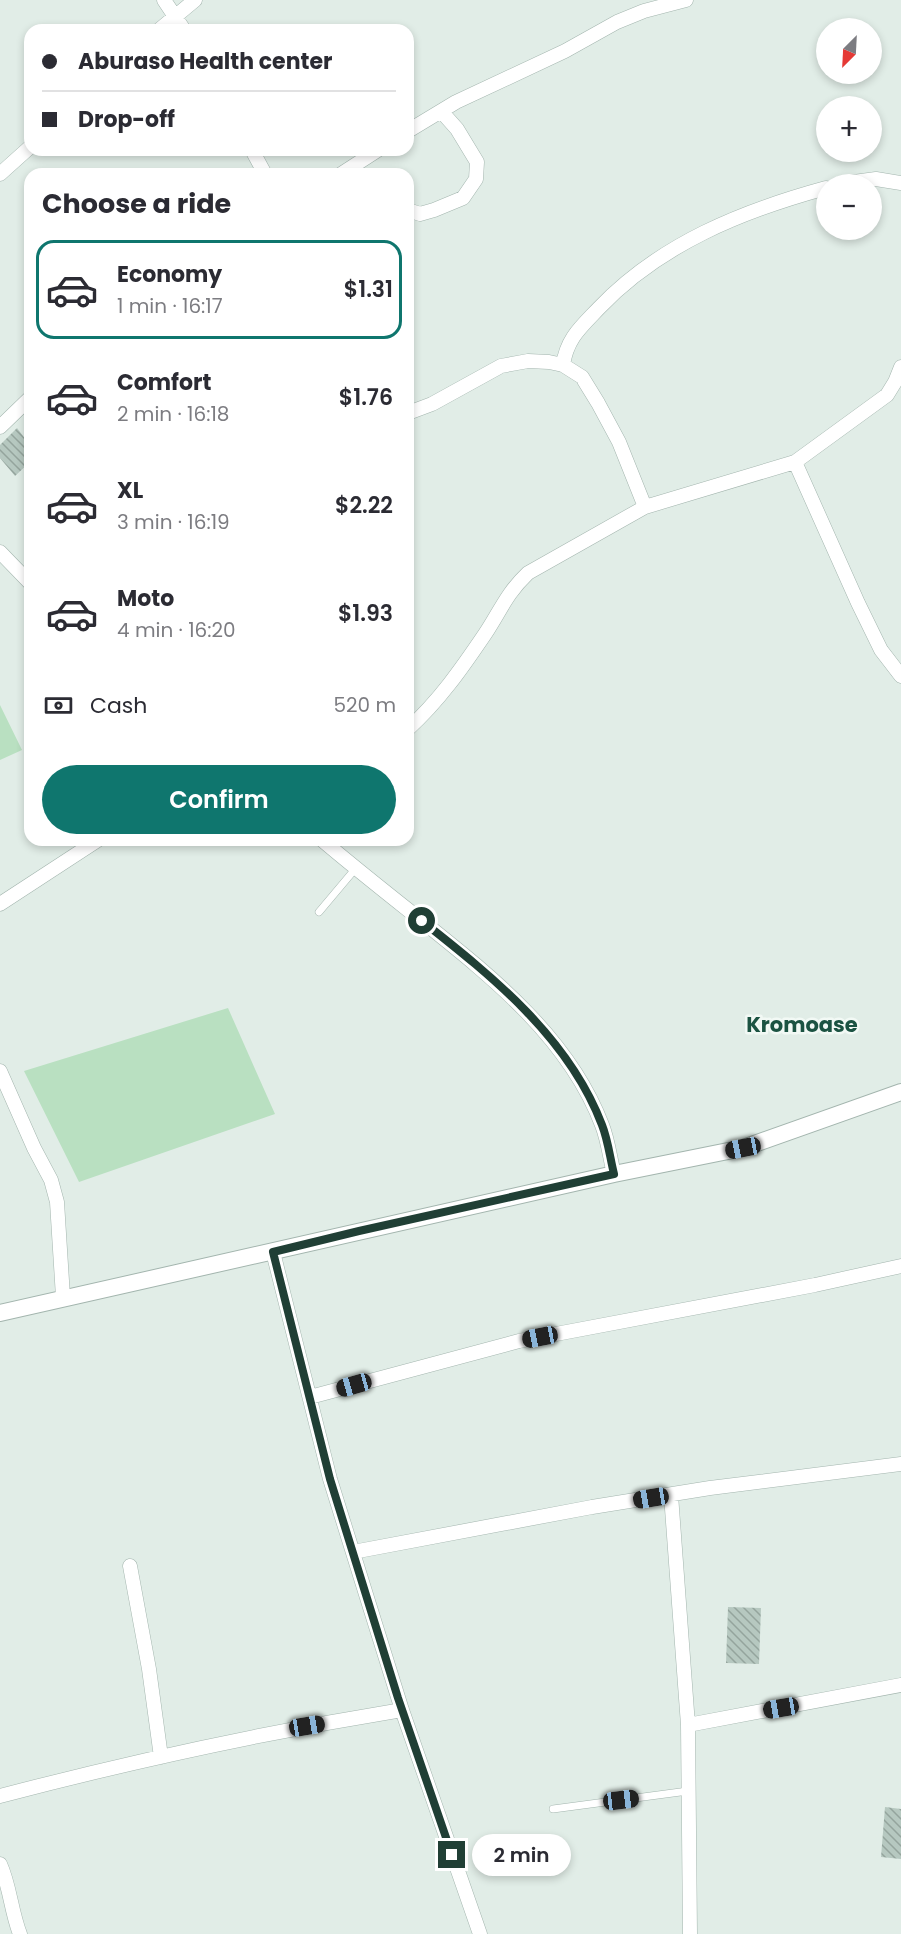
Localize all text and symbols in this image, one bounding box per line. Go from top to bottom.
north arrow [816,18,882,84]
map controls [816,18,882,240]
text: Aburaso Health center [78,46,332,77]
button: + [816,96,882,162]
text: Drop-off [78,104,175,135]
button: − [816,174,882,240]
text: Choose a ride [42,185,231,222]
text: Economy [117,259,222,290]
icon: car [45,263,99,317]
text: $1.31 [344,274,393,305]
text: 1 min · 16:17 [117,292,223,320]
text: Comfort [117,367,211,398]
icon: car [45,371,99,425]
text: $1.76 [339,382,393,413]
text: 2 min · 16:18 [117,400,229,428]
text: XL [117,475,143,506]
icon: car [45,479,99,533]
text: $2.22 [335,490,393,521]
text: 3 min · 16:19 [117,508,230,536]
text: Moto [117,583,174,614]
icon: car [45,587,99,641]
text: $1.93 [338,598,393,629]
text: 4 min · 16:20 [117,616,236,644]
icon: cash [42,689,75,722]
text: Cash [90,690,147,721]
text: 520 m [333,691,396,719]
button: Confirm [42,765,396,834]
route start [408,907,435,934]
district label: Kromoase [746,1010,858,1039]
car [724,1136,762,1160]
car [521,1325,559,1349]
car [334,1371,374,1399]
car [632,1486,670,1510]
car [762,1696,800,1720]
car [288,1714,326,1738]
car [602,1789,640,1811]
callout: 2 min [473,1834,572,1876]
route end [438,1841,465,1868]
text: 2 min [494,1841,549,1869]

